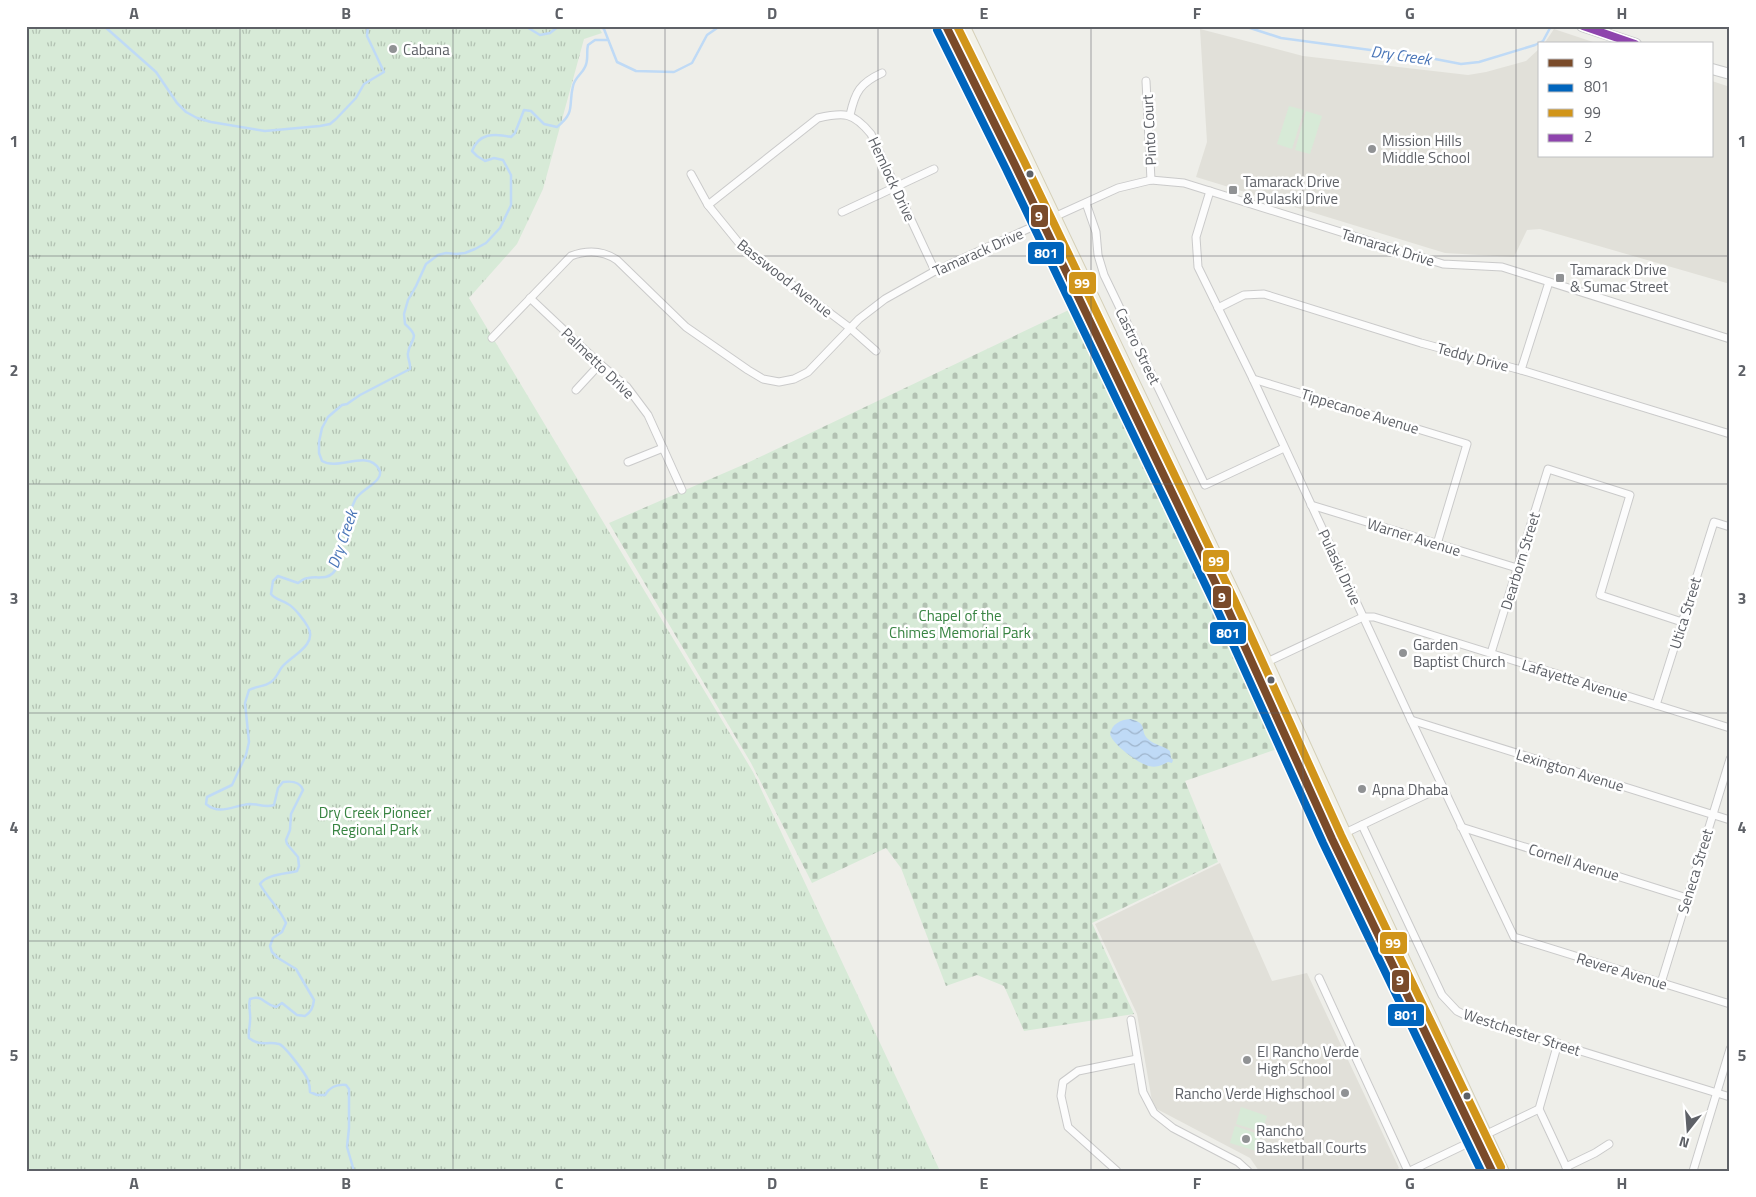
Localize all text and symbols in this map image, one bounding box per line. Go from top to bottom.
text: A [129,1,139,25]
text: B [341,1,351,25]
text: C [555,1,564,25]
text: D [767,1,777,25]
text: E [980,1,989,25]
text: F [1193,1,1202,25]
text: G [1405,1,1415,25]
text: H [1617,1,1627,25]
place label: Cabana [403,38,450,61]
water label: Dry Creek [1369,39,1434,71]
legend [1538,42,1714,158]
marker: Cabana [387,43,399,55]
text: 9 [1584,51,1592,74]
text: 801 [1584,75,1609,98]
street label: Pinto Court [1136,93,1162,166]
text: 99 [1584,101,1601,124]
text: 2 [1584,125,1592,148]
text: 1 [10,129,18,153]
place label: Mission Hills Middle School [1382,129,1470,169]
text: 1 [1738,129,1746,153]
street label: Hemlock Drive [862,133,922,225]
marker: Mission Hills Middle School [1366,143,1378,155]
unlabelled marker [1025,169,1035,179]
place label: Tamarack Drive & Pulaski Drive [1243,170,1340,210]
marker: Tamarack Drive & Pulaski Drive [1227,184,1239,196]
line badge: 9 [1030,204,1049,228]
text: 9 [1035,205,1043,226]
street label: Tamarack Drive [929,222,1027,282]
street label: Tamarack Drive [1338,222,1438,272]
street label: Basswood Avenue [732,233,838,323]
line badge: 801 [1027,241,1065,265]
text: 801 [1034,242,1058,263]
place label: Tamarack Drive & Sumac Street [1570,258,1669,298]
line badge: 99 [1068,271,1097,295]
text: 99 [1074,272,1090,293]
marker: Tamarack Drive & Sumac Street [1554,272,1566,284]
street label: Castro Street [1110,304,1167,389]
street label: Palmetto Drive [556,322,640,404]
street label: Teddy Drive [1435,336,1511,378]
text: 2 [10,358,18,382]
text: 2 [1738,358,1746,382]
street label: Tippecanoe Avenue [1298,382,1422,440]
water label: Dry Creek [321,505,364,571]
street label: Dearborn Street [1494,509,1546,613]
street label: Warner Avenue [1364,512,1464,562]
street label: Pulaski Drive [1312,525,1368,609]
line badge: 99 [1202,549,1230,573]
text: 99 [1208,550,1224,571]
street label: Utica Street [1663,573,1707,652]
line badge: 9 [1212,585,1232,609]
text: 3 [10,586,18,610]
text: 9 [1218,586,1226,607]
text: 3 [1738,586,1746,610]
park label: Chapel of the Chimes Memorial Park [889,604,1031,644]
line badge: 801 [1209,621,1247,645]
text: 801 [1216,622,1240,643]
place label: Garden Baptist Church [1413,633,1506,673]
marker: Garden Baptist Church [1397,647,1409,659]
street label: Lafayette Avenue [1519,653,1631,707]
unlabelled marker [1266,675,1276,685]
street label: Lexington Avenue [1513,743,1627,797]
place label: Apna Dhaba [1372,778,1449,801]
marker: Apna Dhaba [1356,783,1368,795]
park label: Dry Creek Pioneer Regional Park [319,801,431,841]
text: 4 [10,815,19,839]
text: 4 [1738,815,1747,839]
street label: Seneca Street [1671,825,1719,916]
street label: Cornell Avenue [1526,837,1622,887]
line badge: 99 [1379,931,1408,955]
text: 99 [1385,932,1401,953]
street label: Revere Avenue [1574,946,1670,996]
line badge: 9 [1391,969,1410,993]
text: 9 [1396,969,1404,990]
street label: Westchester Street [1460,1002,1584,1062]
line badge: 801 [1387,1003,1425,1027]
text: 801 [1394,1004,1418,1025]
place label: El Rancho Verde High School [1257,1040,1359,1080]
text: 5 [10,1043,19,1067]
text: 5 [1738,1043,1747,1067]
marker: El Rancho Verde High School [1241,1054,1253,1066]
place label: Rancho Verde Highschool [1175,1082,1335,1105]
marker: Rancho Verde Highschool [1339,1087,1351,1099]
unlabelled marker [1462,1091,1472,1101]
north arrow [1664,1104,1714,1154]
place label: Rancho Basketball Courts [1256,1119,1367,1159]
text: N [1676,1131,1692,1154]
marker: Rancho Basketball Courts [1240,1133,1252,1145]
text: A [129,1171,139,1195]
text: B [341,1171,351,1195]
text: C [555,1171,564,1195]
text: D [767,1171,777,1195]
text: E [980,1171,989,1195]
text: F [1193,1171,1202,1195]
text: G [1405,1171,1415,1195]
text: H [1617,1171,1627,1195]

